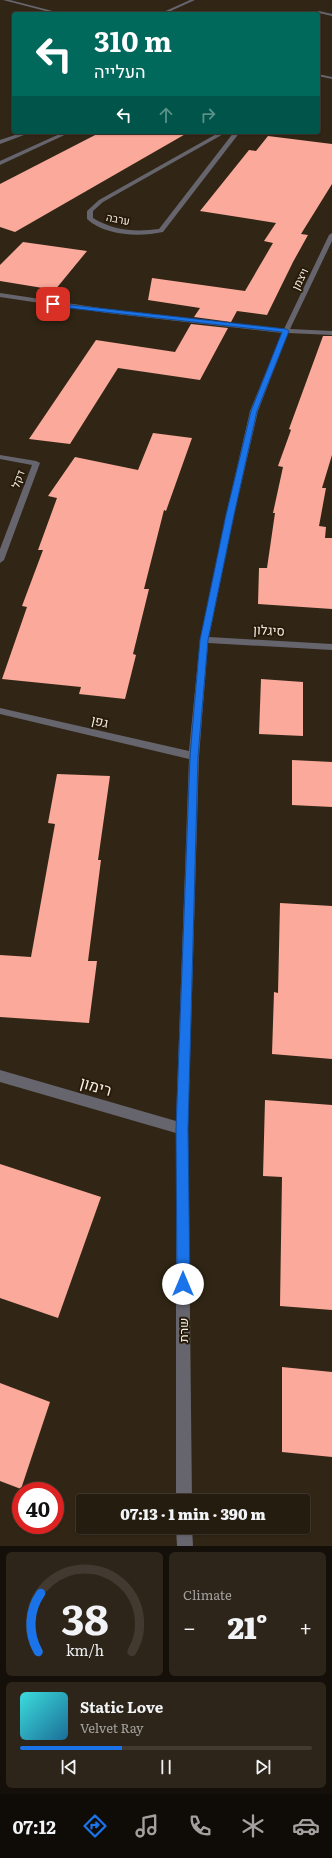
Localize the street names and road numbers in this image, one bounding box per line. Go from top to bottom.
street label: ערבה [105,208,132,228]
street label: ויצמן [287,265,311,292]
street label: דקל [6,467,28,490]
street label: סיגלון [253,619,285,640]
street label: גפן [90,709,110,732]
street label: רימון [78,1069,115,1101]
street label: שרת [173,1318,192,1342]

